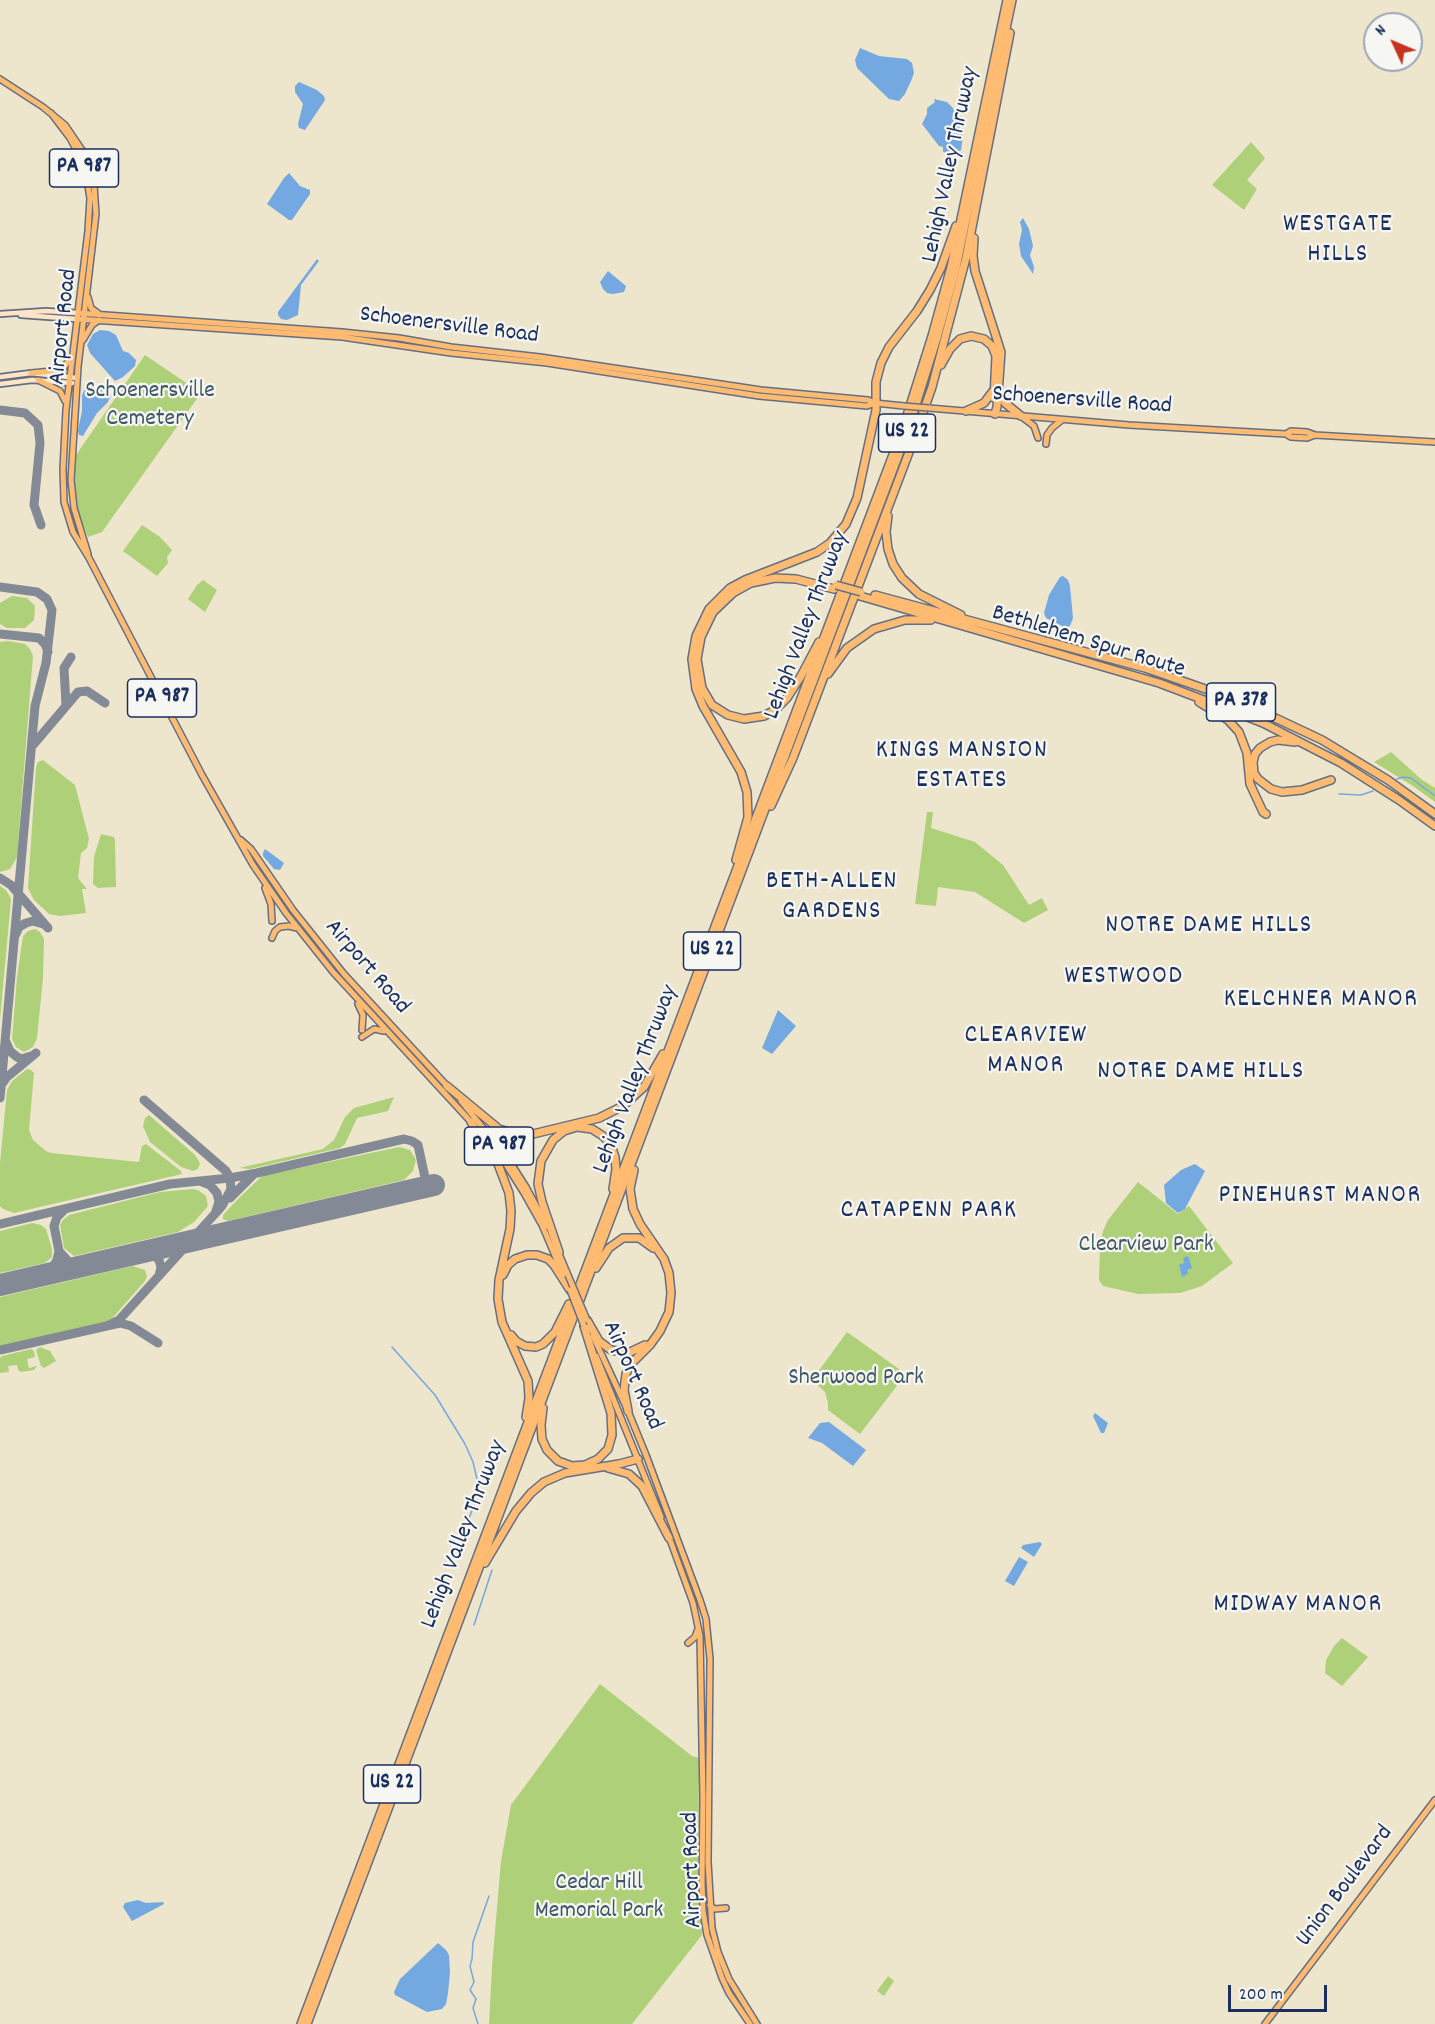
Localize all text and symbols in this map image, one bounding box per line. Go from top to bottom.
north arrow [1363,12,1423,72]
text: N [1370,20,1392,41]
street label: Lehigh Valley Thruway [917,65,987,265]
road number: PA 987 [50,149,118,187]
district label: WESTGATE HILLS [1283,210,1393,272]
street label: Airport Road [45,268,85,386]
street label: Schoenersville Road [358,302,540,352]
park label: Schoenersville Cemetery [85,379,215,435]
street label: Schoenersville Road [991,381,1173,423]
road number: US 22 [878,414,936,452]
street label: Lehigh Valley Thruway [759,528,857,724]
street label: Bethlehem Spur Route [988,600,1188,686]
road number: PA 987 [128,679,196,717]
road number: PA 378 [1206,683,1276,721]
district label: KINGS MANSION ESTATES [876,736,1048,798]
district label: BETH-ALLEN GARDENS [766,867,898,928]
district label: NOTRE DAME HILLS [1105,911,1313,943]
street label: Airport Road [317,915,415,1021]
road number: US 22 [684,932,740,970]
district label: WESTWOOD [1065,962,1183,994]
street label: Lehigh Valley Thruway [588,982,686,1178]
district label: KELCHNER MANOR [1224,985,1418,1017]
district label: CLEARVIEW MANOR [965,1021,1087,1082]
district label: NOTRE DAME HILLS [1097,1057,1305,1089]
road number: PA 987 [464,1127,534,1165]
district label: PINEHURST MANOR [1218,1181,1422,1213]
district label: CATAPENN PARK [840,1196,1018,1228]
park label: Clearview Park [1078,1233,1214,1261]
street label: Airport Road [594,1317,668,1435]
park label: Sherwood Park [788,1366,924,1394]
street label: Lehigh Valley Thruway [416,1437,514,1633]
district label: MIDWAY MANOR [1213,1590,1383,1622]
road number: US 22 [364,1765,420,1803]
street label: Airport Road [678,1811,710,1929]
street label: Union Boulevard [1291,1821,1401,1953]
park label: Cedar Hill Memorial Park [535,1871,663,1927]
scale bar [1231,1973,1330,2011]
text: 200 m [1239,1983,1283,2008]

